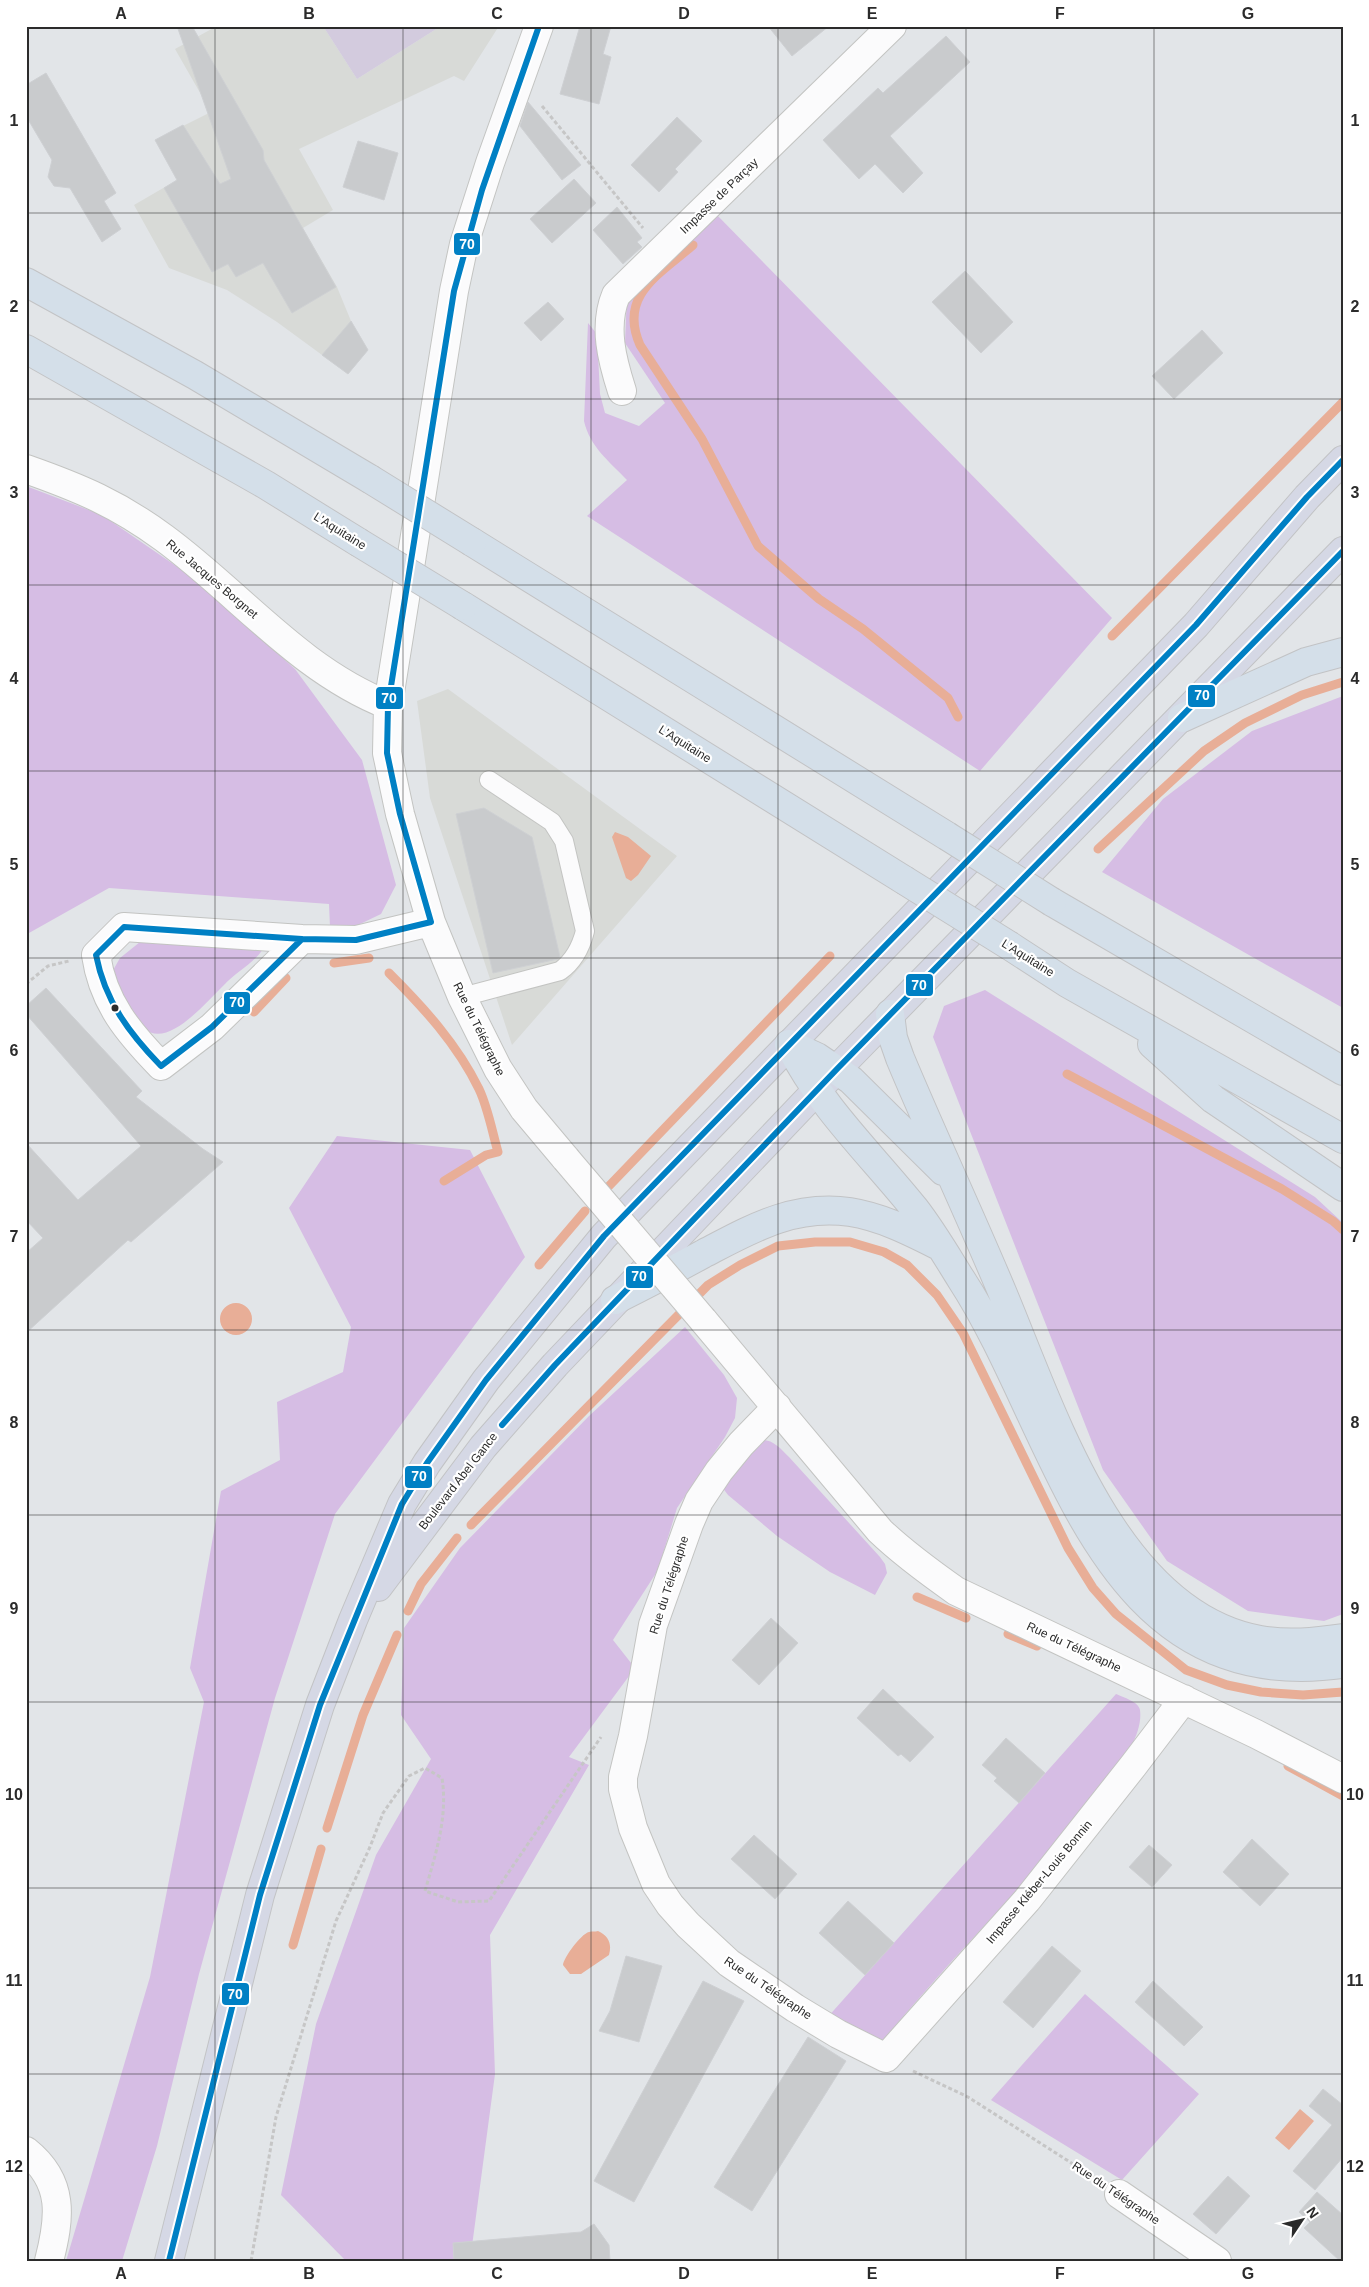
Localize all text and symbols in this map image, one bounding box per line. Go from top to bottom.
text: A [115,5,127,22]
text: B [303,5,315,22]
text: C [491,5,503,22]
text: D [678,5,690,22]
text: E [867,5,878,22]
text: F [1055,5,1065,22]
text: G [1242,5,1254,22]
text: 1 [10,112,19,129]
text: 1 [1351,112,1360,129]
street label: Impasse de Parçay [677,155,761,237]
line badge: 70 [453,232,481,256]
text: 70 [459,236,475,252]
text: 2 [10,298,19,315]
text: 2 [1351,298,1360,315]
text: 3 [10,484,19,501]
text: 3 [1351,484,1360,501]
street label: L'Aquitaine [311,509,369,553]
street label: Rue Jacques Borgnet [163,537,261,622]
text: 4 [10,670,19,687]
text: 4 [1351,670,1360,687]
line badge: 70 [1187,684,1216,708]
line badge: 70 [375,686,404,710]
text: 70 [1194,687,1210,703]
text: 70 [381,690,397,706]
street label: L'Aquitaine [656,722,714,766]
text: 5 [10,856,19,873]
text: 5 [1351,856,1360,873]
street label: L'Aquitaine [999,936,1057,980]
line badge: 70 [905,973,934,997]
text: 70 [911,977,927,993]
street label: Rue du Télégraphe [450,980,508,1078]
line badge: 70 [223,991,251,1015]
text: 70 [229,994,245,1010]
unlabelled marker [110,1003,120,1013]
text: 6 [10,1042,19,1059]
text: 6 [1351,1042,1360,1059]
text: 7 [10,1228,19,1245]
text: 7 [1351,1228,1360,1245]
line badge: 70 [625,1265,654,1289]
text: 70 [631,1268,647,1284]
text: 8 [10,1414,19,1431]
text: 8 [1351,1414,1360,1431]
street label: Boulevard Abel Gance [416,1429,500,1532]
line badge: 70 [404,1465,433,1489]
text: 70 [411,1468,427,1484]
street label: Rue du Télégraphe [647,1534,692,1636]
text: 9 [10,1600,19,1617]
text: 9 [1351,1600,1360,1617]
street label: Rue du Télégraphe [1025,1619,1124,1675]
text: 10 [5,1786,23,1803]
text: 10 [1346,1786,1364,1803]
street label: Impasse Kléber-Louis Bonnin [983,1817,1095,1947]
street label: Rue du Télégraphe [722,1954,815,2023]
text: 11 [6,1972,23,1989]
text: 11 [1347,1972,1364,1989]
line badge: 70 [221,1982,250,2006]
text: 70 [227,1986,243,2002]
text: 12 [5,2158,23,2175]
text: 12 [1346,2158,1364,2175]
street label: Rue du Télégraphe [1070,2159,1163,2228]
north arrow [1276,2194,1326,2244]
text: N [1303,2204,1322,2221]
text: A [115,2265,127,2282]
text: B [303,2265,315,2282]
text: C [491,2265,503,2282]
text: D [678,2265,690,2282]
text: E [867,2265,878,2282]
text: F [1055,2265,1065,2282]
text: G [1242,2265,1254,2282]

